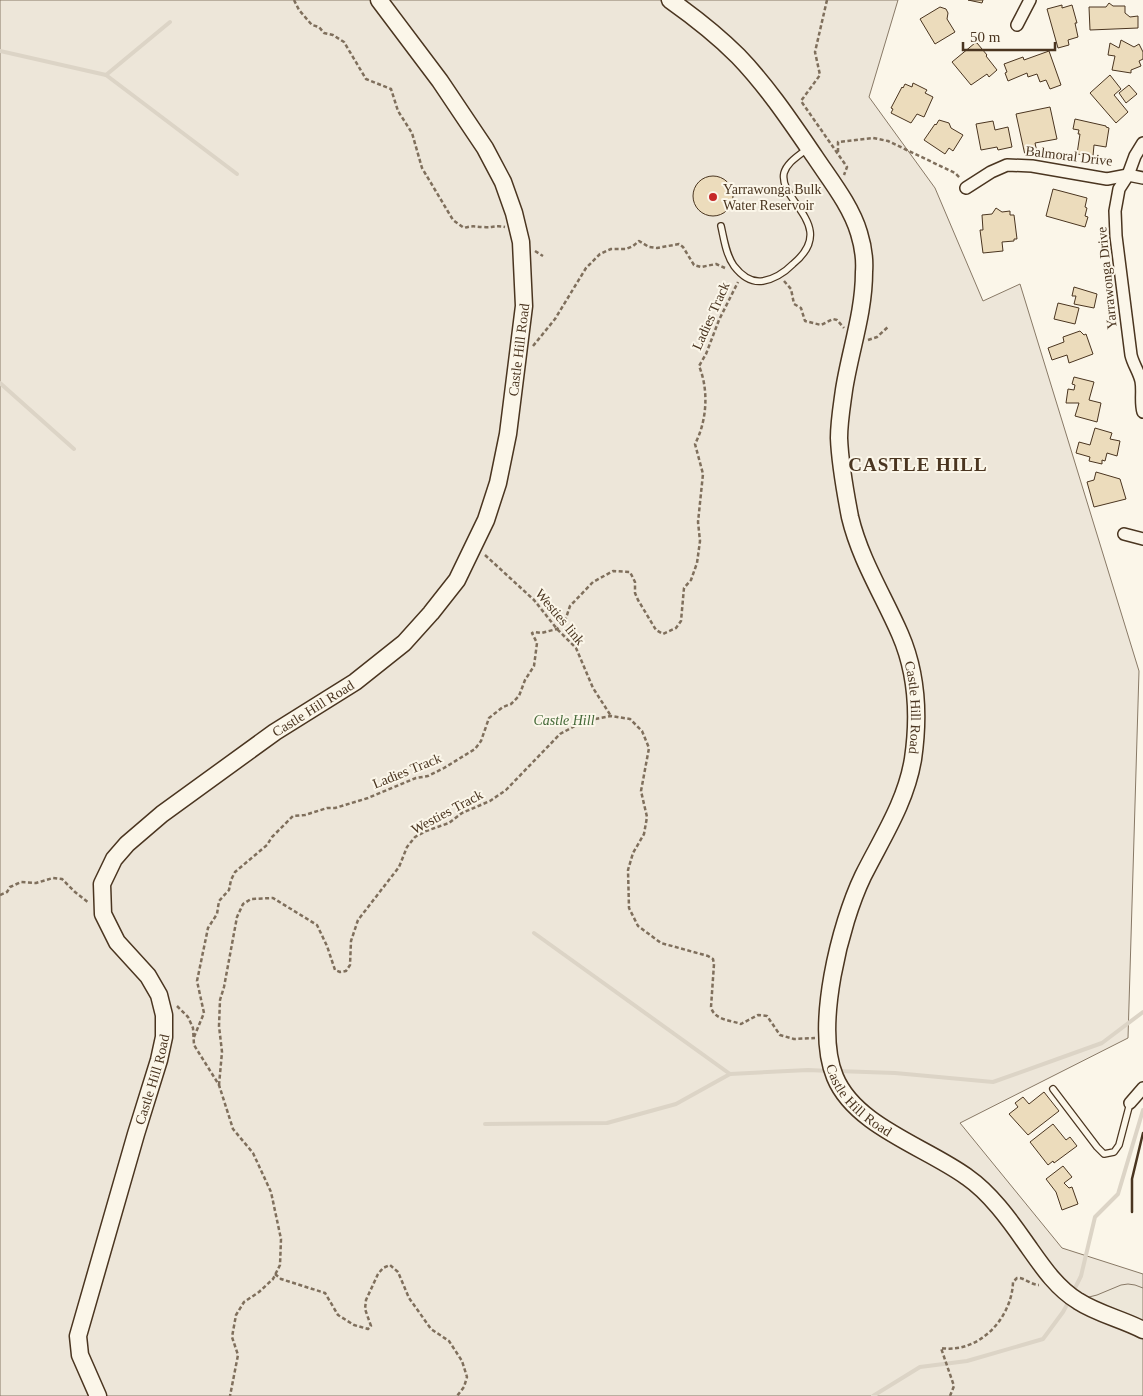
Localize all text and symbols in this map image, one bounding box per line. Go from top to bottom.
scale bar [963,20,1056,52]
text: 50 m [970,29,1001,45]
street label: Balmoral Drive [1025,143,1113,169]
place label: Yarrawonga Bulk Water Reservoir [723,182,822,213]
marker: Yarrawonga Bulk Water Reservoir [707,191,719,203]
street label: Yarrawonga Drive [1094,226,1120,330]
street label: Ladies Track [689,280,733,352]
street label: Castle Hill Road [505,303,532,397]
district label: CASTLE HILL [848,454,988,475]
street label: Westies link [532,586,588,648]
street label: Castle Hill Road [902,660,924,755]
street label: Castle Hill Road [269,677,356,739]
park label: Castle Hill [533,713,595,728]
street label: Ladies Track [370,750,444,792]
street label: Westies Track [409,787,485,837]
street label: Castle Hill Road [132,1033,172,1126]
street label: Castle Hill Road [824,1062,895,1139]

